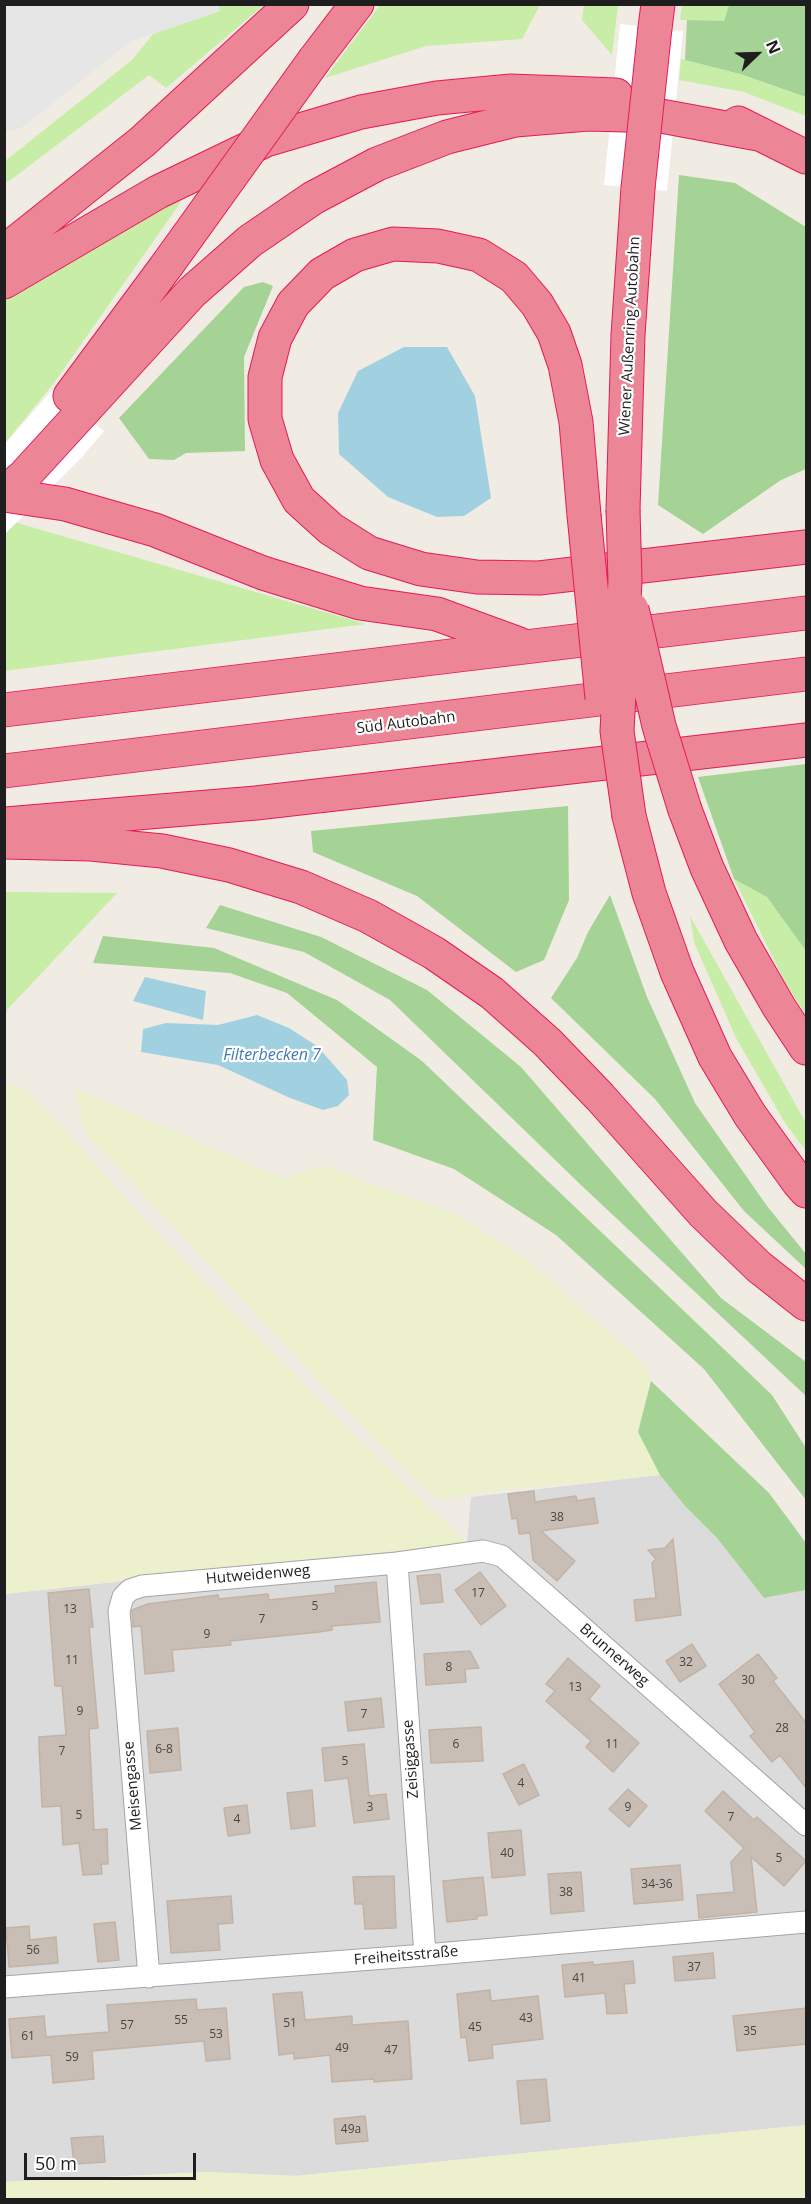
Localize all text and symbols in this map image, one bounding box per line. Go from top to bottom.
north arrow [727,24,787,84]
text: N [761,37,786,57]
street label: Wiener Außenring Autobahn [616,236,644,436]
street label: Süd Autobahn [356,708,456,738]
water label: Filterbecken 7 [223,1045,321,1065]
house number: 38 [550,1511,564,1525]
street label: Hutweidenweg [205,1561,311,1589]
house number: 17 [471,1587,485,1601]
house number: 5 [312,1600,318,1614]
house number: 13 [63,1603,77,1617]
house number: 7 [259,1613,265,1627]
street label: Brunnerweg [576,1620,652,1690]
house number: 9 [204,1628,210,1642]
house number: 11 [65,1654,79,1668]
house number: 32 [679,1656,693,1670]
house number: 8 [446,1661,452,1675]
house number: 30 [741,1674,755,1688]
house number: 13 [568,1681,582,1695]
house number: 9 [77,1705,83,1719]
house number: 7 [361,1708,367,1722]
street label: Zeisiggasse [399,1719,423,1799]
house number: 28 [775,1722,789,1736]
house number: 6 [453,1738,459,1752]
house number: 11 [605,1738,619,1752]
street label: Meisengasse [120,1741,146,1831]
house number: 6-8 [155,1743,173,1757]
house number: 7 [59,1745,65,1759]
house number: 5 [342,1755,348,1769]
house number: 4 [518,1777,524,1791]
house number: 3 [367,1801,373,1815]
house number: 9 [625,1801,631,1815]
house number: 5 [76,1809,82,1823]
house number: 7 [728,1811,734,1825]
house number: 4 [234,1813,240,1827]
house number: 40 [500,1847,514,1861]
house number: 5 [776,1852,782,1866]
house number: 34-36 [641,1878,673,1892]
house number: 38 [559,1886,573,1900]
street label: Freiheitsstraße [353,1942,459,1970]
house number: 56 [26,1944,40,1958]
house number: 37 [687,1961,701,1975]
house number: 41 [572,1972,586,1986]
house number: 43 [519,2012,533,2026]
house number: 55 [174,2014,188,2028]
house number: 51 [283,2017,297,2031]
house number: 57 [120,2019,134,2033]
house number: 45 [468,2021,482,2035]
house number: 35 [743,2025,757,2039]
house number: 53 [209,2028,223,2042]
house number: 61 [21,2030,35,2044]
house number: 49 [335,2042,349,2056]
house number: 47 [384,2044,398,2058]
house number: 59 [65,2051,79,2065]
house number: 49a [341,2123,361,2137]
scale bar [27,2141,200,2179]
text: 50 m [35,2151,77,2175]

